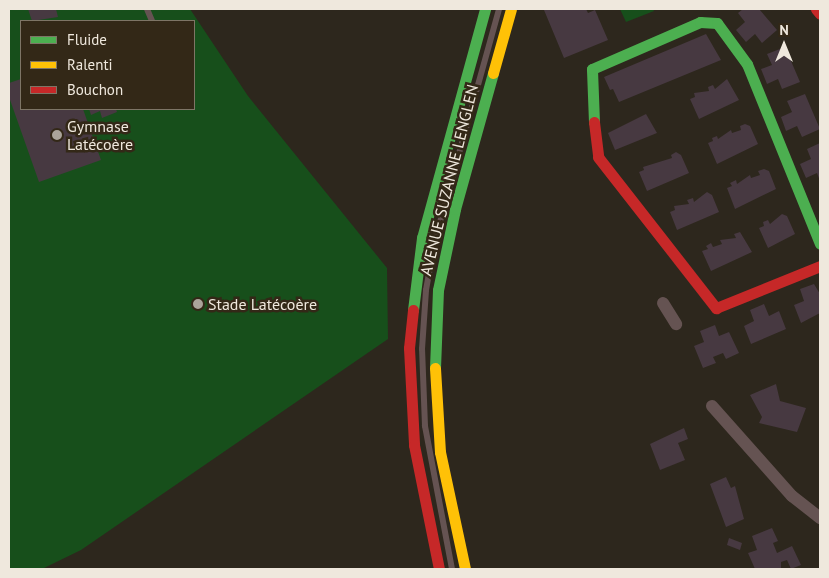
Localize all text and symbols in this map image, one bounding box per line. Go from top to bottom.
legend [20,20,195,110]
north arrow [759,20,809,70]
text: N [779,21,789,39]
text: Fluide [67,30,107,49]
text: Ralenti [67,55,113,74]
text: Bouchon [67,80,123,99]
street label: AVENUE SUZANNE LENGLEN [416,82,482,278]
place label: Gymnase Latécoère [67,116,133,154]
marker: Gymnase Latécoère [51,129,63,141]
place label: Stade Latécoère [208,294,317,314]
marker: Stade Latécoère [192,298,204,310]

